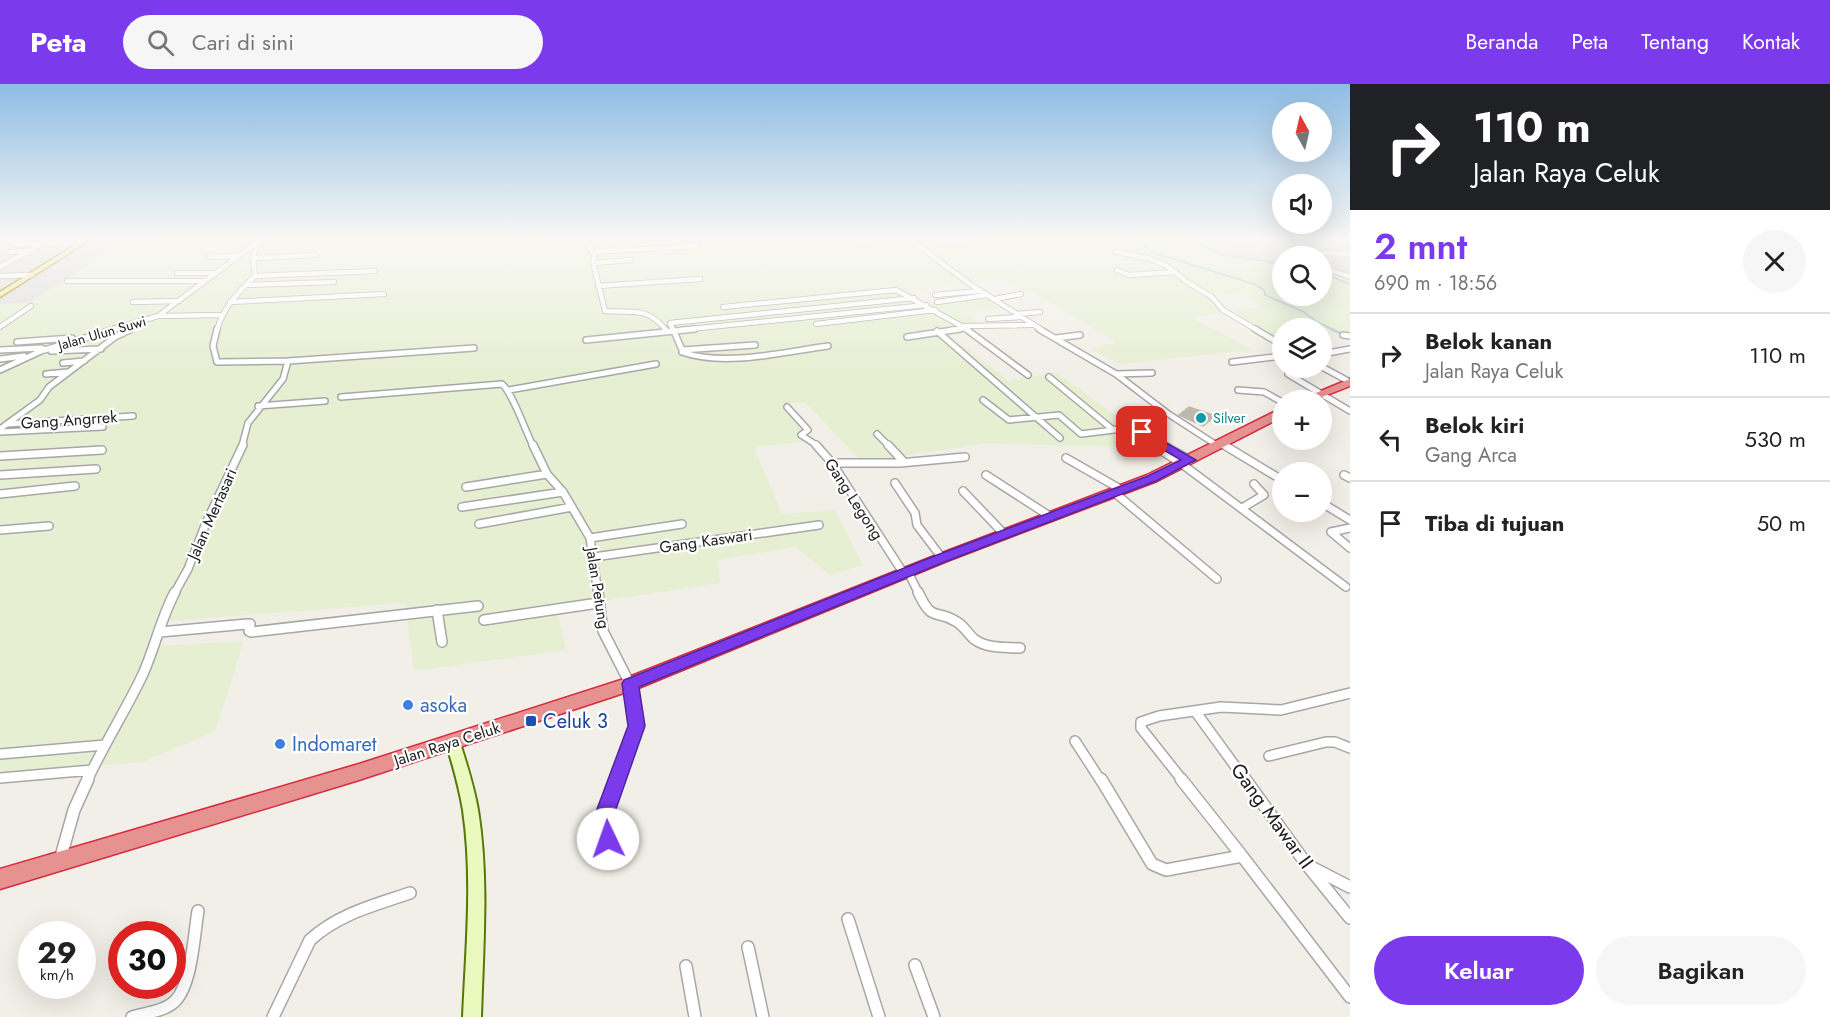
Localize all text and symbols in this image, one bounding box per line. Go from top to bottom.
search box [123,15,543,69]
text: Peta [30,22,87,63]
icon: search [144,26,177,59]
text: Cari di sini [192,26,294,58]
text: Beranda [1465,27,1538,57]
text: Peta [1571,27,1608,57]
text: Tentang [1641,27,1709,57]
text: Kontak [1742,27,1800,57]
text: 110 m [1473,97,1591,158]
north arrow [1272,102,1332,162]
map controls [1272,102,1332,522]
icon: right [1374,108,1452,186]
text: Jalan Raya Celuk [1473,153,1660,192]
button: sound [1272,174,1332,234]
text: 2 mnt [1374,220,1467,272]
button: close [1743,230,1806,293]
button: search [1272,246,1332,306]
text: 690 m · 18:56 [1374,269,1497,298]
street label: Jalan Ulun Suwi [54,311,148,356]
button: layers [1272,318,1332,378]
text: Belok kanan [1425,325,1552,357]
icon: right [1374,339,1407,372]
text: 110 m [1749,339,1806,371]
text: Jalan Raya Celuk [1425,357,1563,386]
button: + [1272,390,1332,450]
street label: Gang Angrrek [20,405,119,435]
pin [1116,406,1167,457]
place label: Silver [1213,408,1246,428]
text: Belok kiri [1425,409,1524,441]
marker: Silver [1194,411,1208,425]
icon: arrive [1125,415,1158,448]
icon: left [1374,423,1407,456]
text: 530 m [1745,423,1806,455]
text: Gang Arca [1425,441,1517,470]
street label: Gang Legong [819,454,889,544]
button: − [1272,462,1332,522]
street label: Jalan Mertasari [181,464,242,565]
icon: arrive [1374,507,1407,540]
text: Tiba di tujuan [1425,507,1564,539]
text: 50 m [1757,507,1806,539]
street label: Gang Kaswari [658,523,754,559]
street label: Jalan Petung [580,544,616,630]
place label: asoka [420,691,467,720]
marker: asoka [401,698,415,712]
place label: Celuk 3 [543,707,608,736]
marker: Celuk 3 [524,714,538,728]
street label: Jalan Raya Celuk [389,716,504,773]
place label: Indomaret [292,730,377,759]
marker: Indomaret [273,737,287,751]
street label: Gang Mawar II [1224,757,1320,875]
position arrow [576,807,640,871]
speed limit sign: 30 [108,921,186,999]
text: 29 [37,931,77,974]
button: Keluar [1374,936,1584,1005]
button: Bagikan [1596,936,1806,1005]
text: km/h [40,964,74,986]

